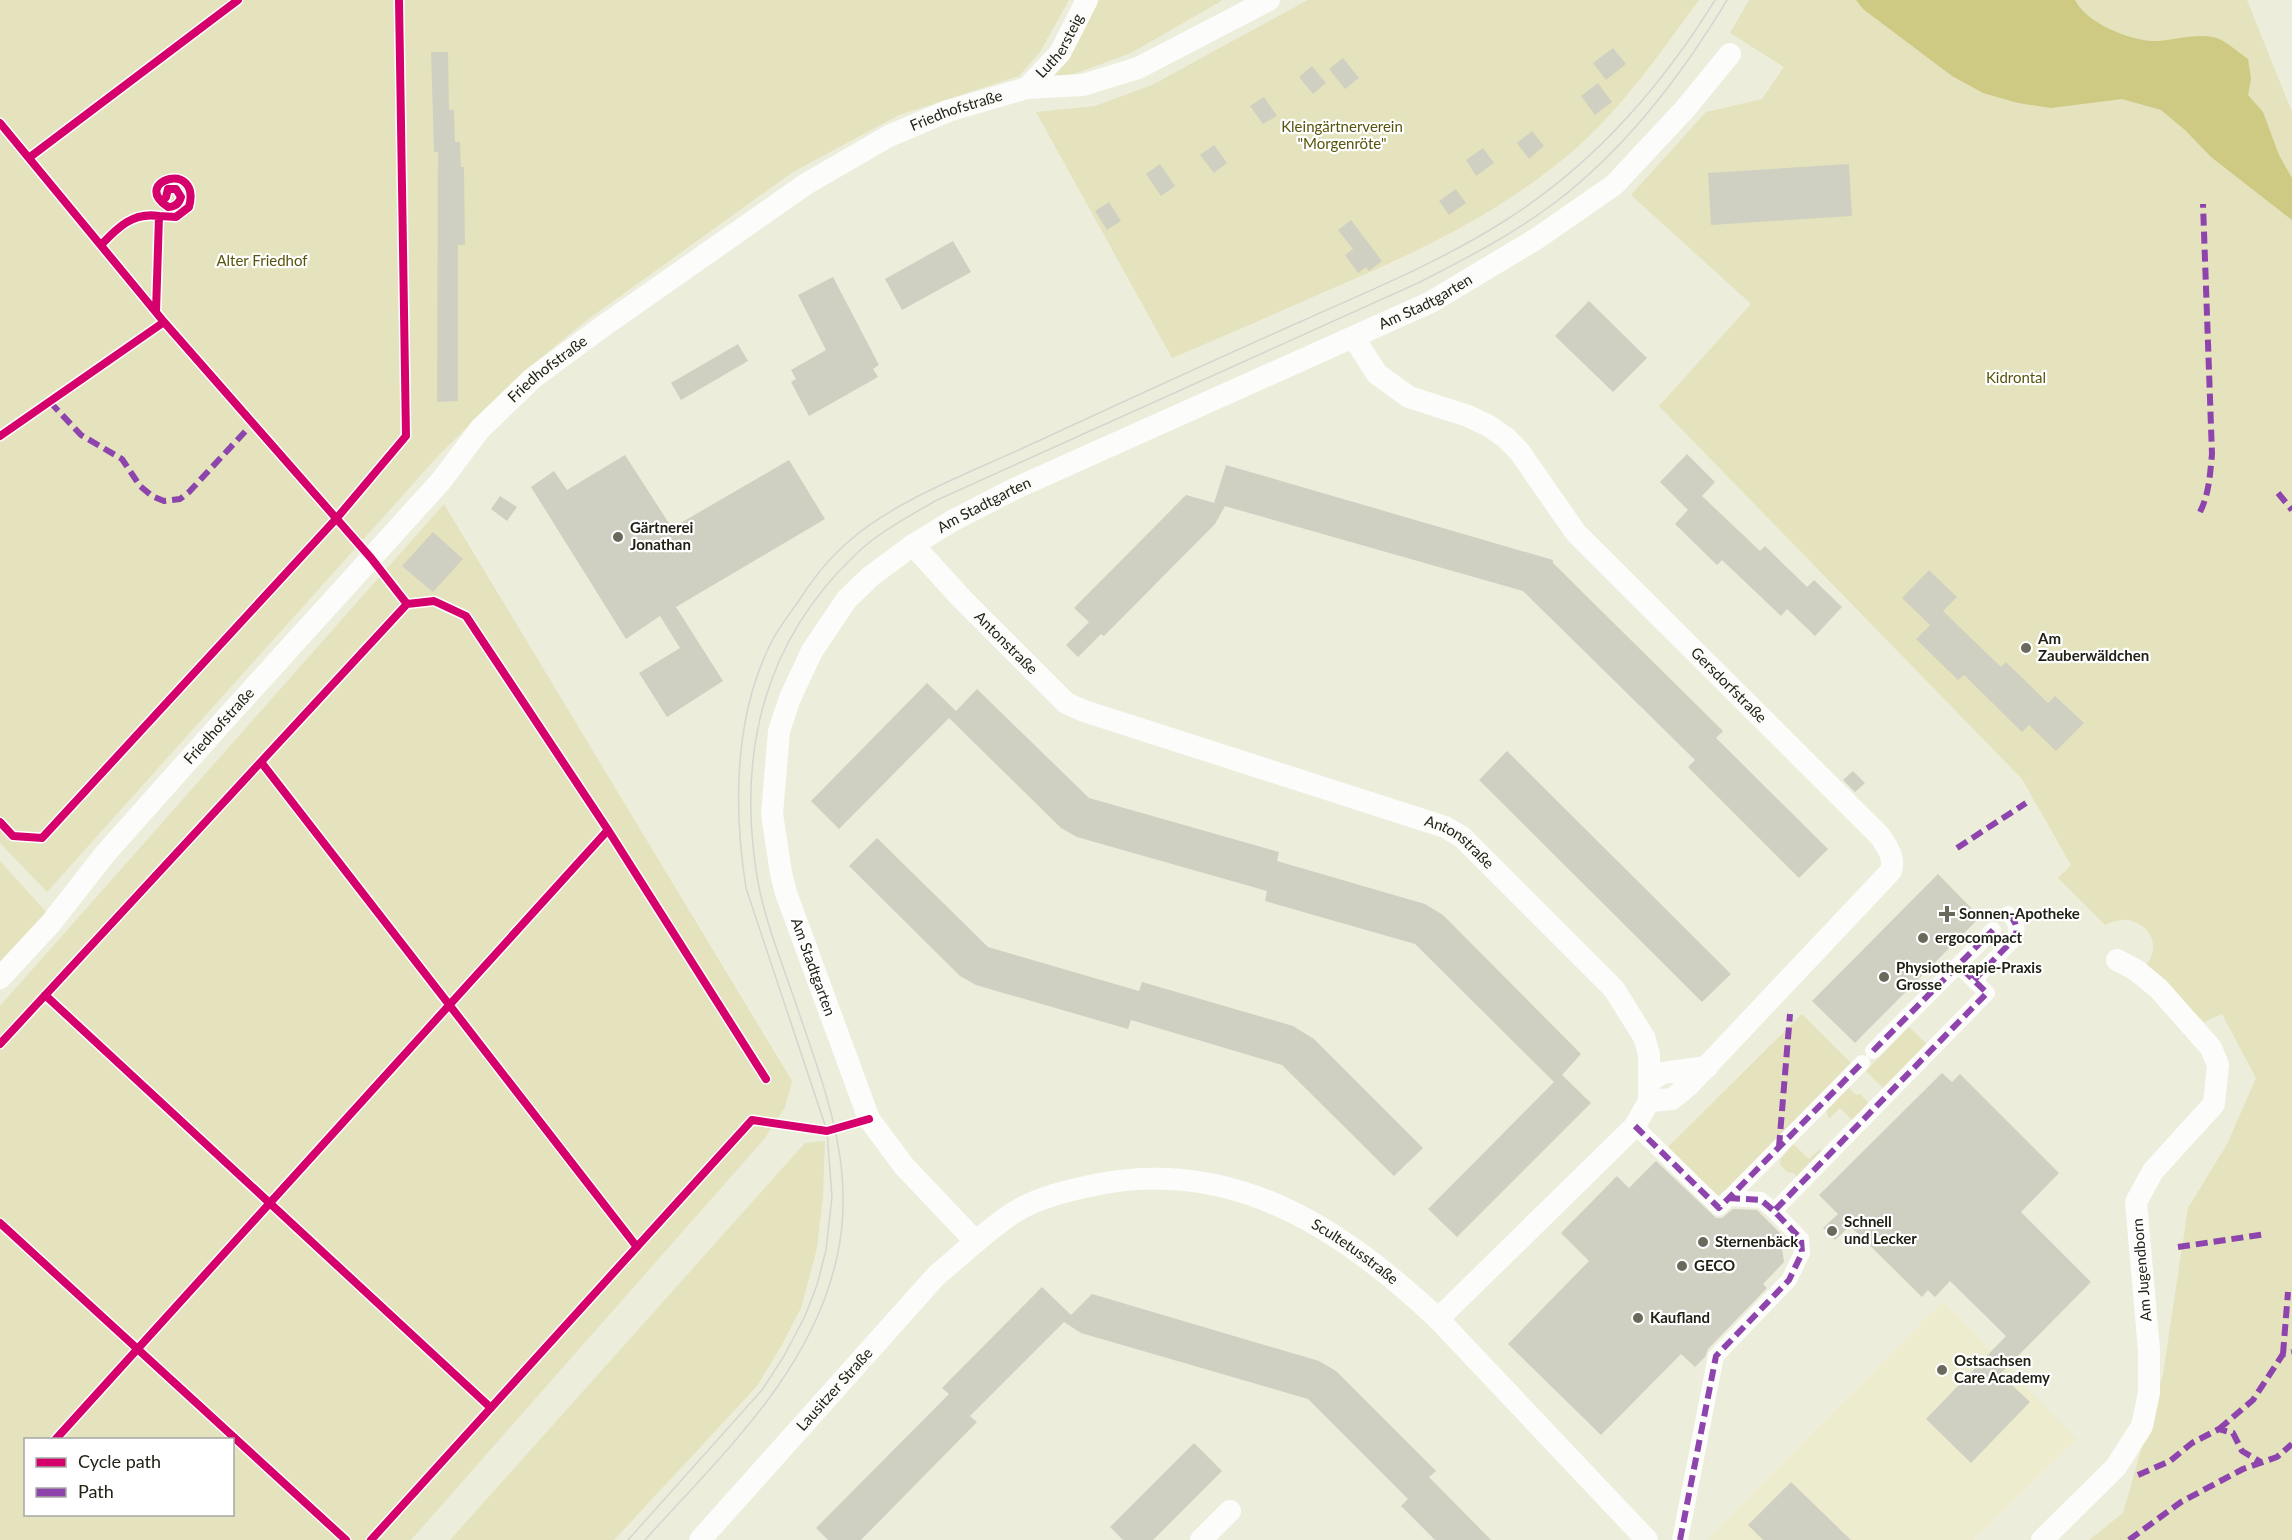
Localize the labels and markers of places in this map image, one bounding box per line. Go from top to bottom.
place label: Gärtnerei Jonathan [630,518,694,553]
marker: Gärtnerei Jonathan [611,530,625,544]
place label: Am Zauberwäldchen [2037,629,2149,664]
marker: Am Zauberwäldchen [2019,641,2033,655]
place label: Sonnen-Apotheke [1959,904,2080,922]
marker: Sonnen-Apotheke [1940,907,1954,921]
place label: ergocompact [1935,928,2023,946]
marker: ergocompact [1916,931,1930,945]
place label: Physiotherapie-Praxis Grosse [1896,958,2042,993]
marker: Physiotherapie-Praxis Grosse [1877,970,1891,984]
place label: Schnell und Lecker [1844,1212,1917,1247]
marker: Schnell und Lecker [1825,1224,1839,1238]
place label: Sternenbäck [1715,1232,1799,1250]
marker: Sternenbäck [1696,1235,1710,1249]
place label: GECO [1694,1256,1735,1274]
marker: GECO [1675,1259,1689,1273]
place label: Kaufland [1650,1308,1710,1326]
marker: Kaufland [1631,1311,1645,1325]
place label: Ostsachsen Care Academy [1954,1351,2050,1386]
marker: Ostsachsen Care Academy [1935,1363,1949,1377]

